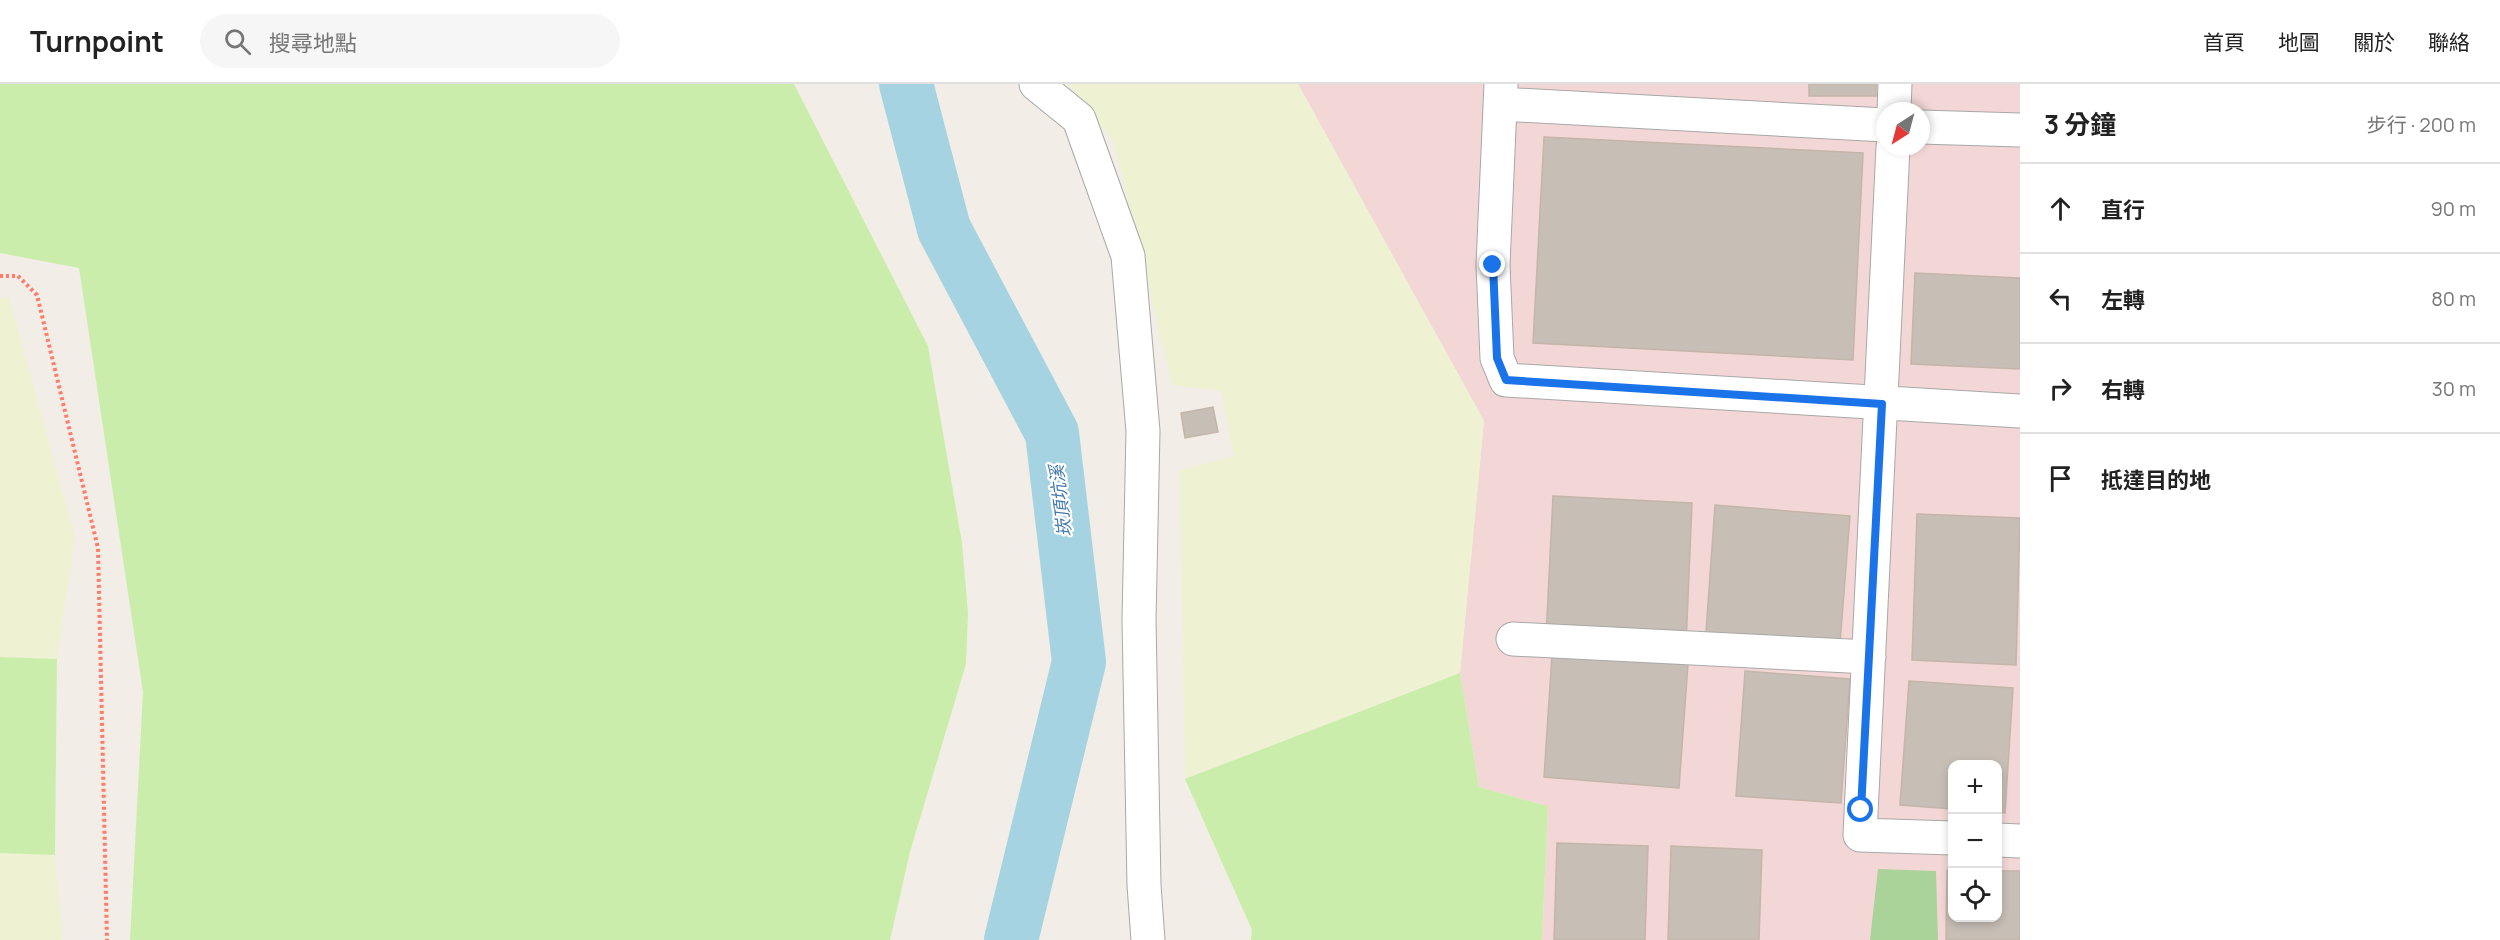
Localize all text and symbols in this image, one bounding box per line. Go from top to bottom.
search box [200,14,620,68]
text: Turnpoint [30,22,164,60]
icon: search [221,25,254,58]
text: 搜尋地點 [269,28,357,58]
text: 首頁 [2203,28,2245,56]
text: 地圖 [2278,28,2320,56]
text: 關於 [2353,28,2395,56]
text: 聯絡 [2428,28,2470,56]
north arrow [1876,102,1930,156]
text: 3 分鐘 [2044,106,2116,142]
text: 步行 · 200 m [2367,111,2476,138]
icon: ahead [2044,192,2077,225]
text: 直行 [2101,195,2145,225]
text: 90 m [2430,195,2476,222]
route end [1479,251,1505,277]
icon: left [2044,282,2077,315]
text: 左轉 [2101,285,2145,315]
text: 80 m [2431,285,2476,312]
icon: right [2044,372,2077,405]
text: 右轉 [2101,375,2145,405]
text: 30 m [2432,375,2476,402]
water label: 崁頂坑溪 [1043,461,1076,538]
icon: arrive [2044,462,2077,495]
text: 抵達目的地 [2101,465,2211,495]
map controls [1948,760,2002,922]
button: + [1948,760,2002,814]
route start [1847,796,1873,822]
button: − [1948,814,2002,868]
button: locate [1948,868,2002,922]

